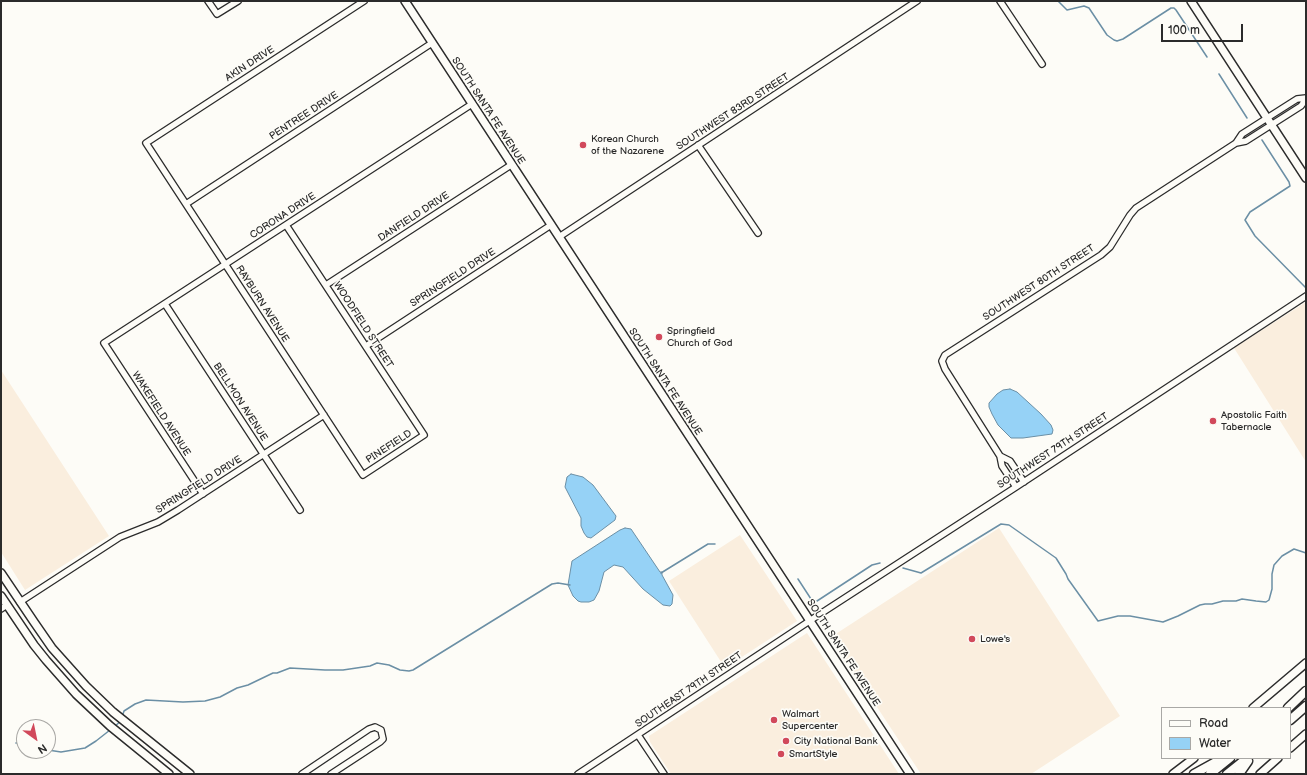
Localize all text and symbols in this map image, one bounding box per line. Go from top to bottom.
scale bar [1163,16,1245,42]
text: 100 m [1168,23,1200,38]
street label: AKIN DRIVE [223,44,277,84]
street label: SOUTH SANTA FE AVENUE [449,55,527,167]
street label: SOUTHWEST 83RD STREET [674,71,792,153]
street label: PENTREE DRIVE [267,89,341,143]
place label: Korean Church of the Nazarene [591,133,664,156]
marker: Korean Church of the Nazarene [578,140,588,150]
street label: CORONA DRIVE [248,190,318,242]
street label: DANFIELD DRIVE [376,190,452,244]
street label: SOUTHWEST 80TH STREET [981,242,1097,324]
street label: SPRINGFIELD DRIVE [408,246,498,310]
street label: RAYBURN AVENUE [233,263,291,345]
street label: WOODFIELD STREET [331,280,395,370]
place label: Springfield Church of God [667,325,732,348]
street label: SOUTH SANTA FE AVENUE [626,326,704,438]
marker: Springfield Church of God [654,332,664,342]
street label: BELLMON AVENUE [210,361,270,443]
street label: WAKEFIELD AVENUE [129,369,193,459]
place label: Apostolic Faith Tabernacle [1221,409,1287,432]
street label: SOUTHWEST 79TH STREET [995,411,1111,491]
marker: Apostolic Faith Tabernacle [1208,416,1218,426]
street label: PINEFIELD [364,428,414,466]
street label: SPRINGFIELD DRIVE [154,454,244,516]
street label: SOUTH SANTA FE AVENUE [804,597,882,709]
place label: Lowe's [980,633,1010,645]
marker: Lowe's [967,634,977,644]
street label: SOUTHEAST 79TH STREET [633,650,745,730]
legend [1161,707,1291,759]
place label: Walmart Supercenter [782,708,838,732]
marker: Walmart Supercenter [769,715,779,725]
text: Road [1199,716,1228,731]
north arrow [16,719,56,759]
place label: City National Bank [794,735,877,747]
marker: City National Bank [781,736,791,746]
text: Water [1199,736,1231,751]
text: N [35,741,49,756]
place label: SmartStyle [789,748,837,760]
marker: SmartStyle [776,749,786,759]

